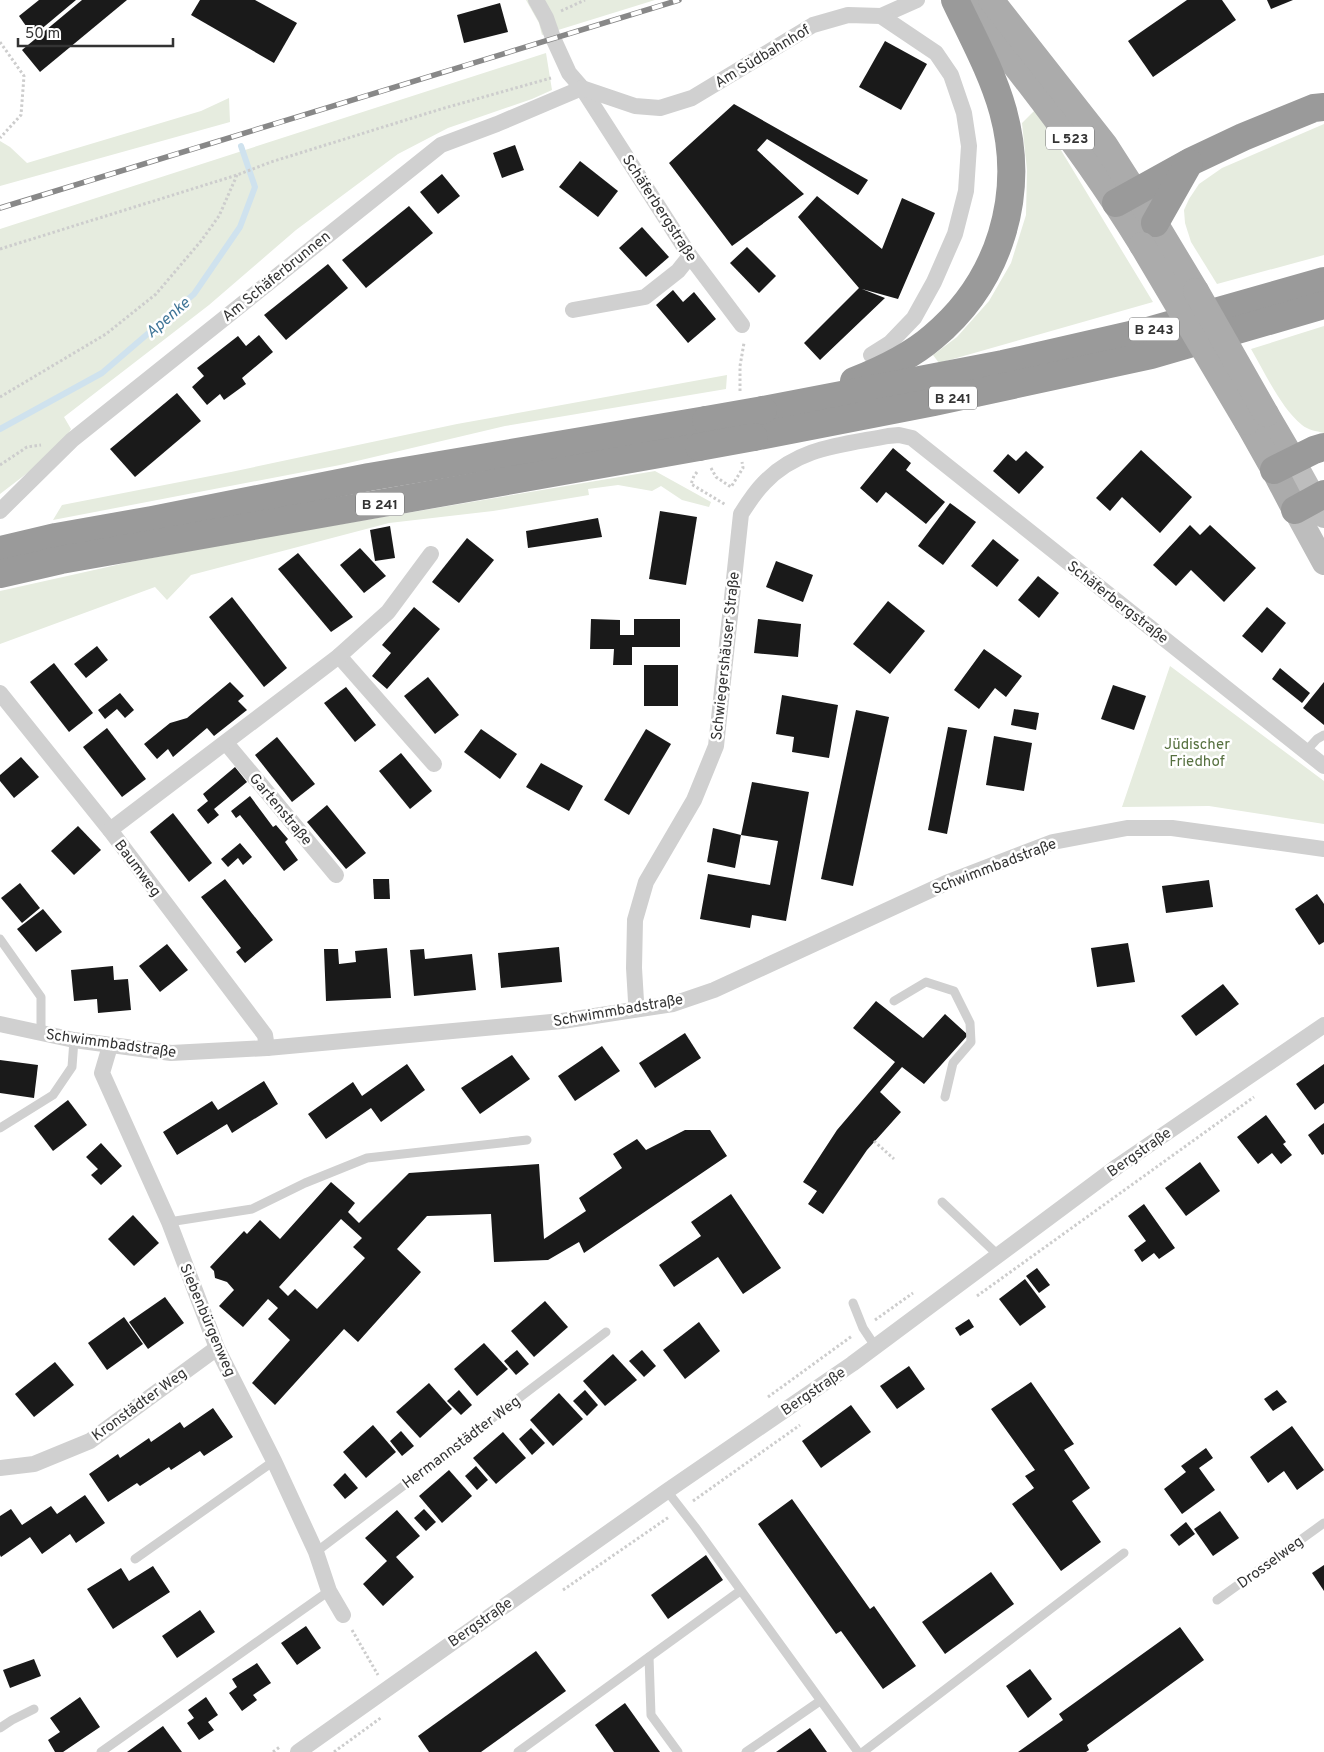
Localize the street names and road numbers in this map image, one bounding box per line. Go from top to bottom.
street label: Am Südbahnhof [712,21,814,93]
road number: L 523 [1046,126,1094,150]
street label: Schäferbergstraße [617,152,700,266]
street label: Am Schäferbrunnen [219,228,335,327]
road number: B 243 [1129,318,1179,340]
road number: B 241 [929,386,977,409]
road number: B 241 [356,492,404,516]
street label: Schäferbergstraße [1062,558,1172,649]
street label: Schwiegershäuser Straße [708,571,745,741]
street label: Gartenstraße [244,770,316,850]
street label: Schwimmbadstraße [930,835,1059,900]
street label: Baumweg [109,837,164,901]
street label: Schwimmbadstraße [552,991,685,1032]
street label: Schwimmbadstraße [44,1026,177,1063]
street label: Bergstraße [1104,1124,1176,1182]
street label: Siebenbürgenweg [174,1261,239,1380]
street label: Kronstädter Weg [89,1364,191,1446]
street label: Bergstraße [778,1364,850,1421]
street label: Hermannstädter Weg [399,1393,525,1494]
street label: Drosselweg [1234,1533,1308,1594]
street label: Bergstraße [445,1594,517,1652]

